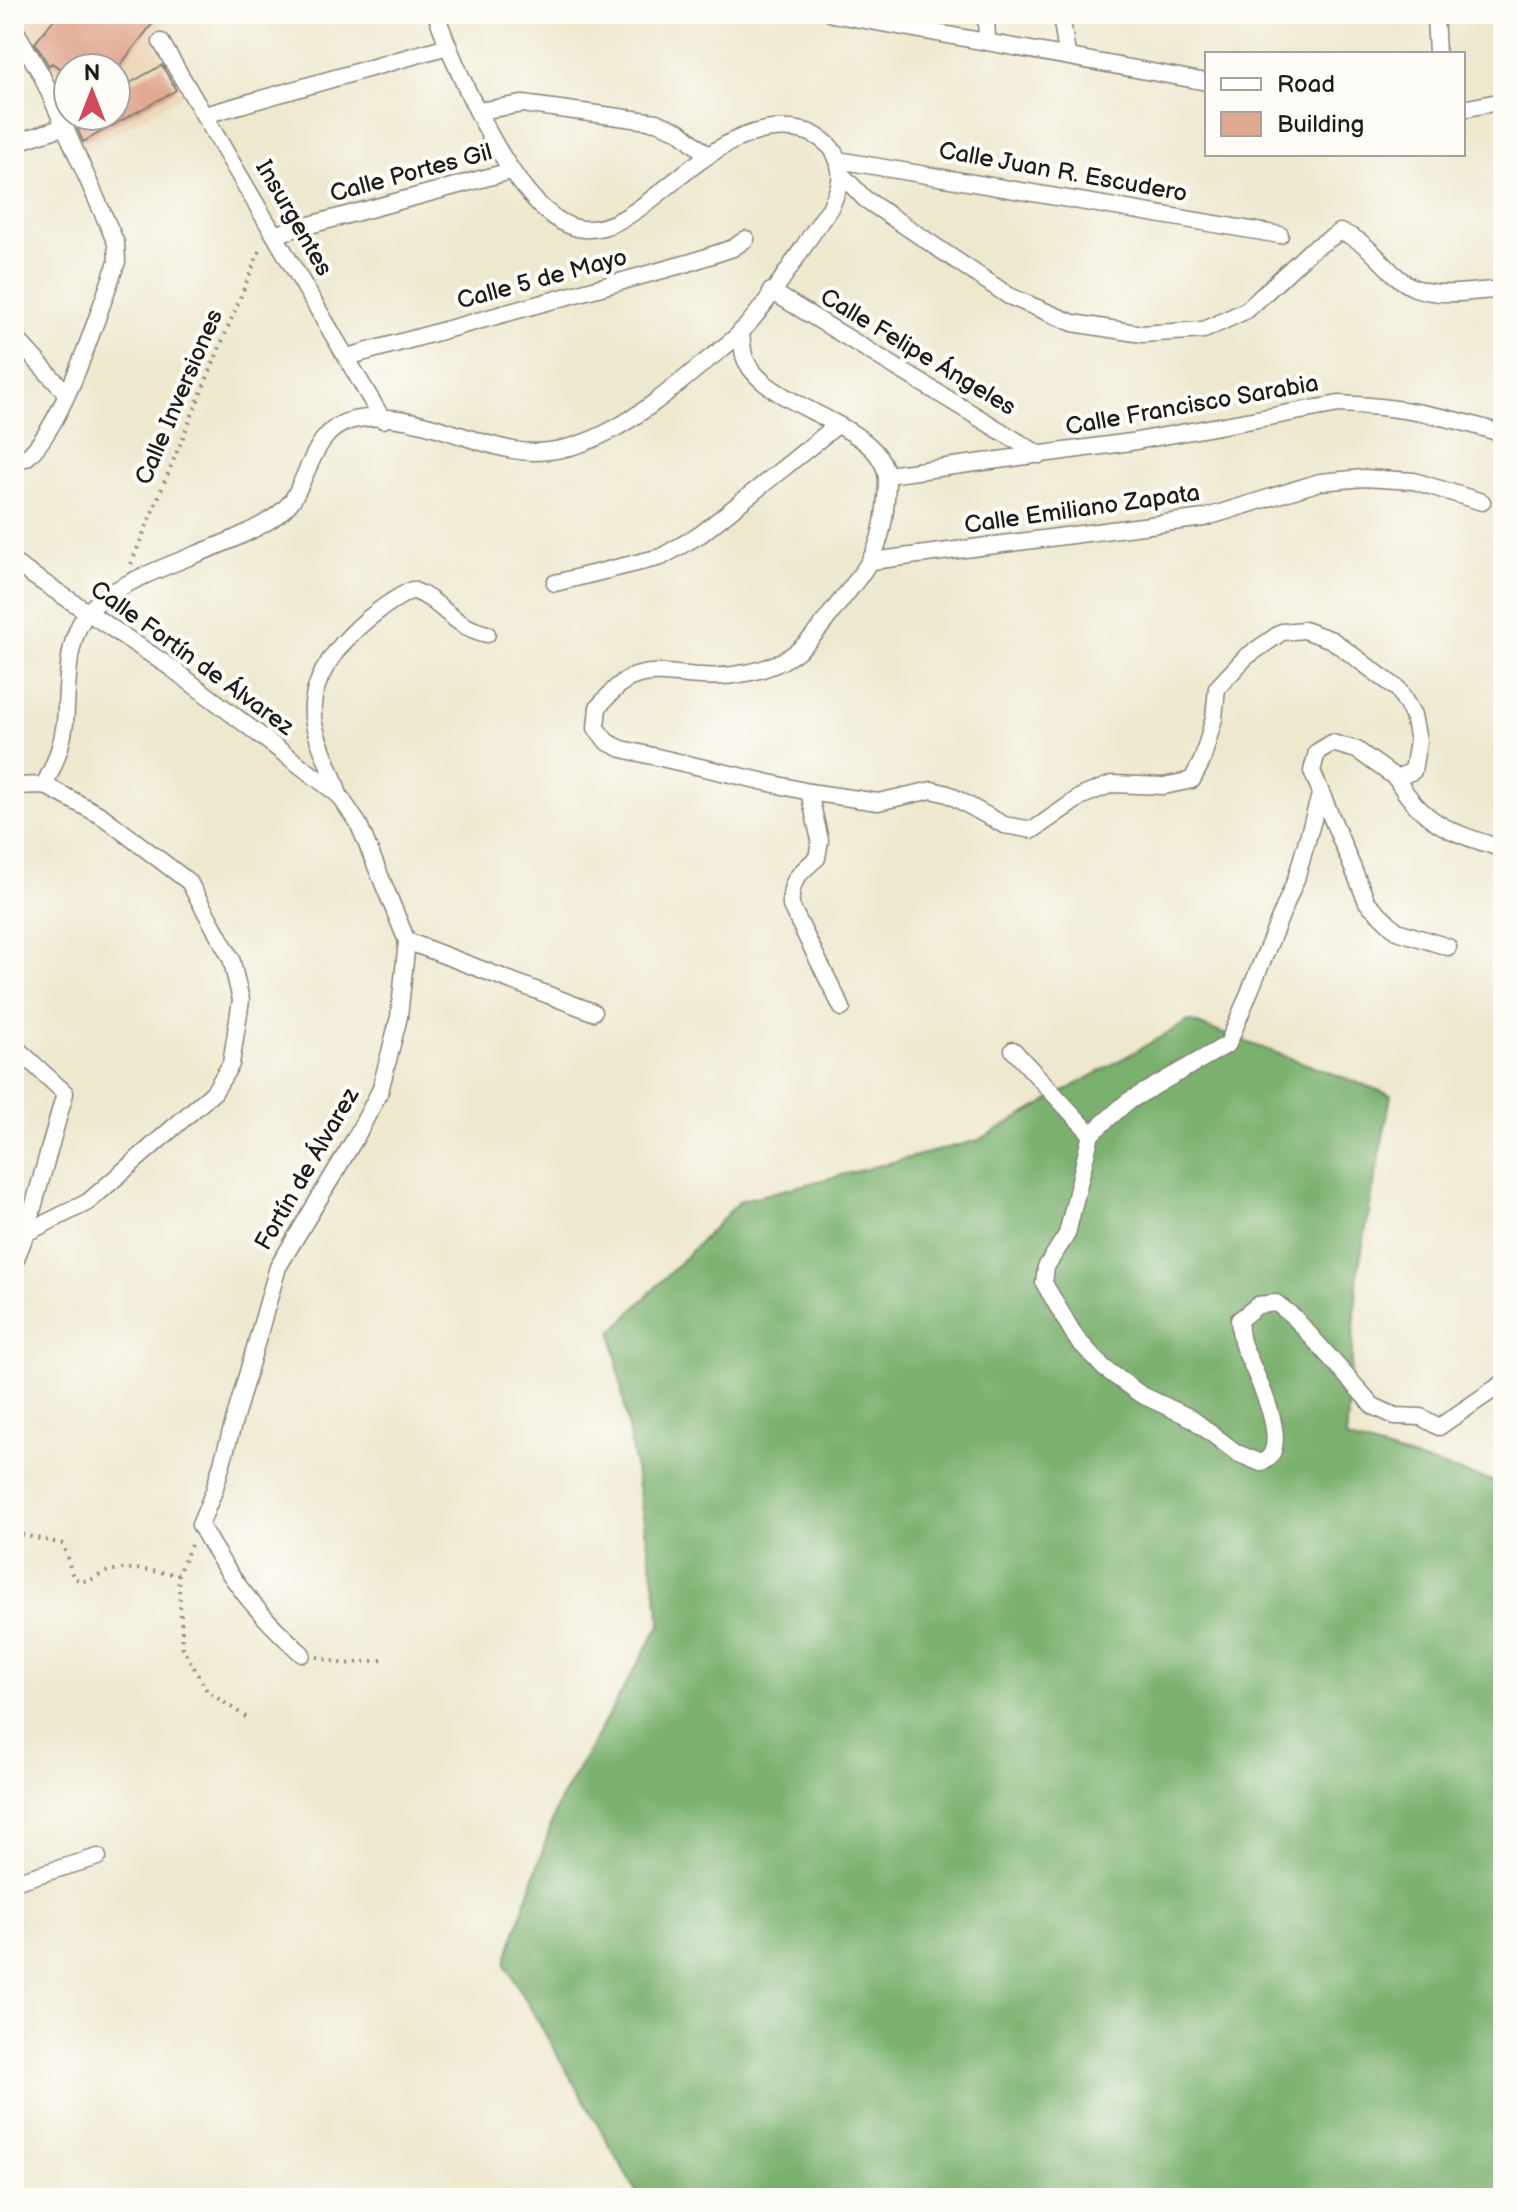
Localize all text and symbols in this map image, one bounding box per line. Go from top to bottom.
north arrow [52,52,132,132]
legend [1205,52,1465,156]
text: N [84,60,100,87]
text: Road [1277,70,1335,99]
text: Building [1277,110,1364,139]
street label: Calle Juan R. Escudero [936,136,1190,208]
street label: Calle Portes Gil [327,137,495,209]
street label: Insurgentes [249,155,339,281]
street label: Calle 5 de Mayo [454,242,630,316]
street label: Calle Felipe Ángeles [815,281,1022,422]
street label: Calle Inversiones [129,305,229,489]
street label: Calle Francisco Sarabia [1063,368,1321,442]
street label: Calle Emiliano Zapata [962,478,1202,540]
street label: Calle Fortín de Álvarez [85,574,300,742]
street label: Fortín de Álvarez [248,1082,365,1255]

